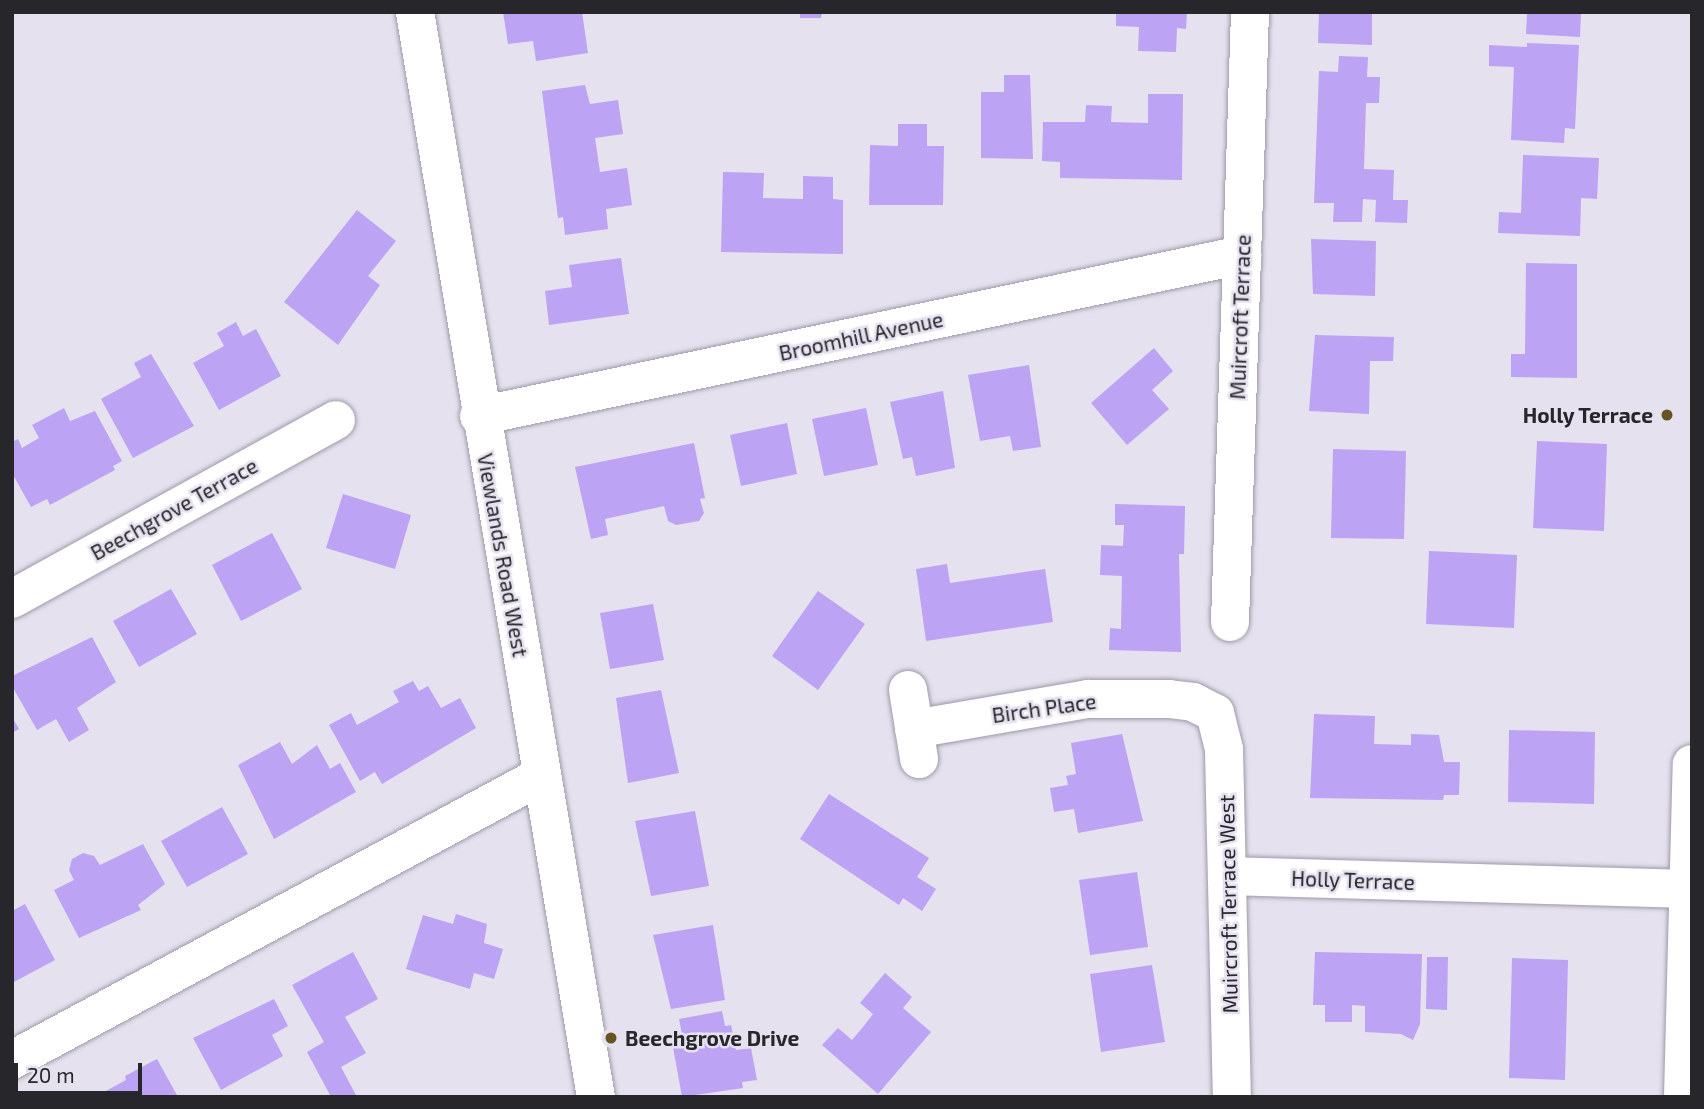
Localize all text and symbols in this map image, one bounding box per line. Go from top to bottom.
street label: Muircroft Terrace [1225,234,1255,400]
street label: Broomhill Avenue [776,306,946,366]
place label: Holly Terrace [1522,402,1653,428]
marker: Holly Terrace [1659,407,1675,423]
street label: Viewlands Road West [473,451,533,659]
street label: Beechgrove Terrace [86,453,262,565]
street label: Birch Place [990,688,1098,728]
street label: Muircroft Terrace West [1213,794,1243,1014]
street label: Holly Terrace [1290,865,1416,895]
place label: Beechgrove Drive [625,1025,799,1051]
marker: Beechgrove Drive [603,1030,619,1046]
scale bar [18,1050,145,1094]
text: 20 m [27,1062,75,1087]

